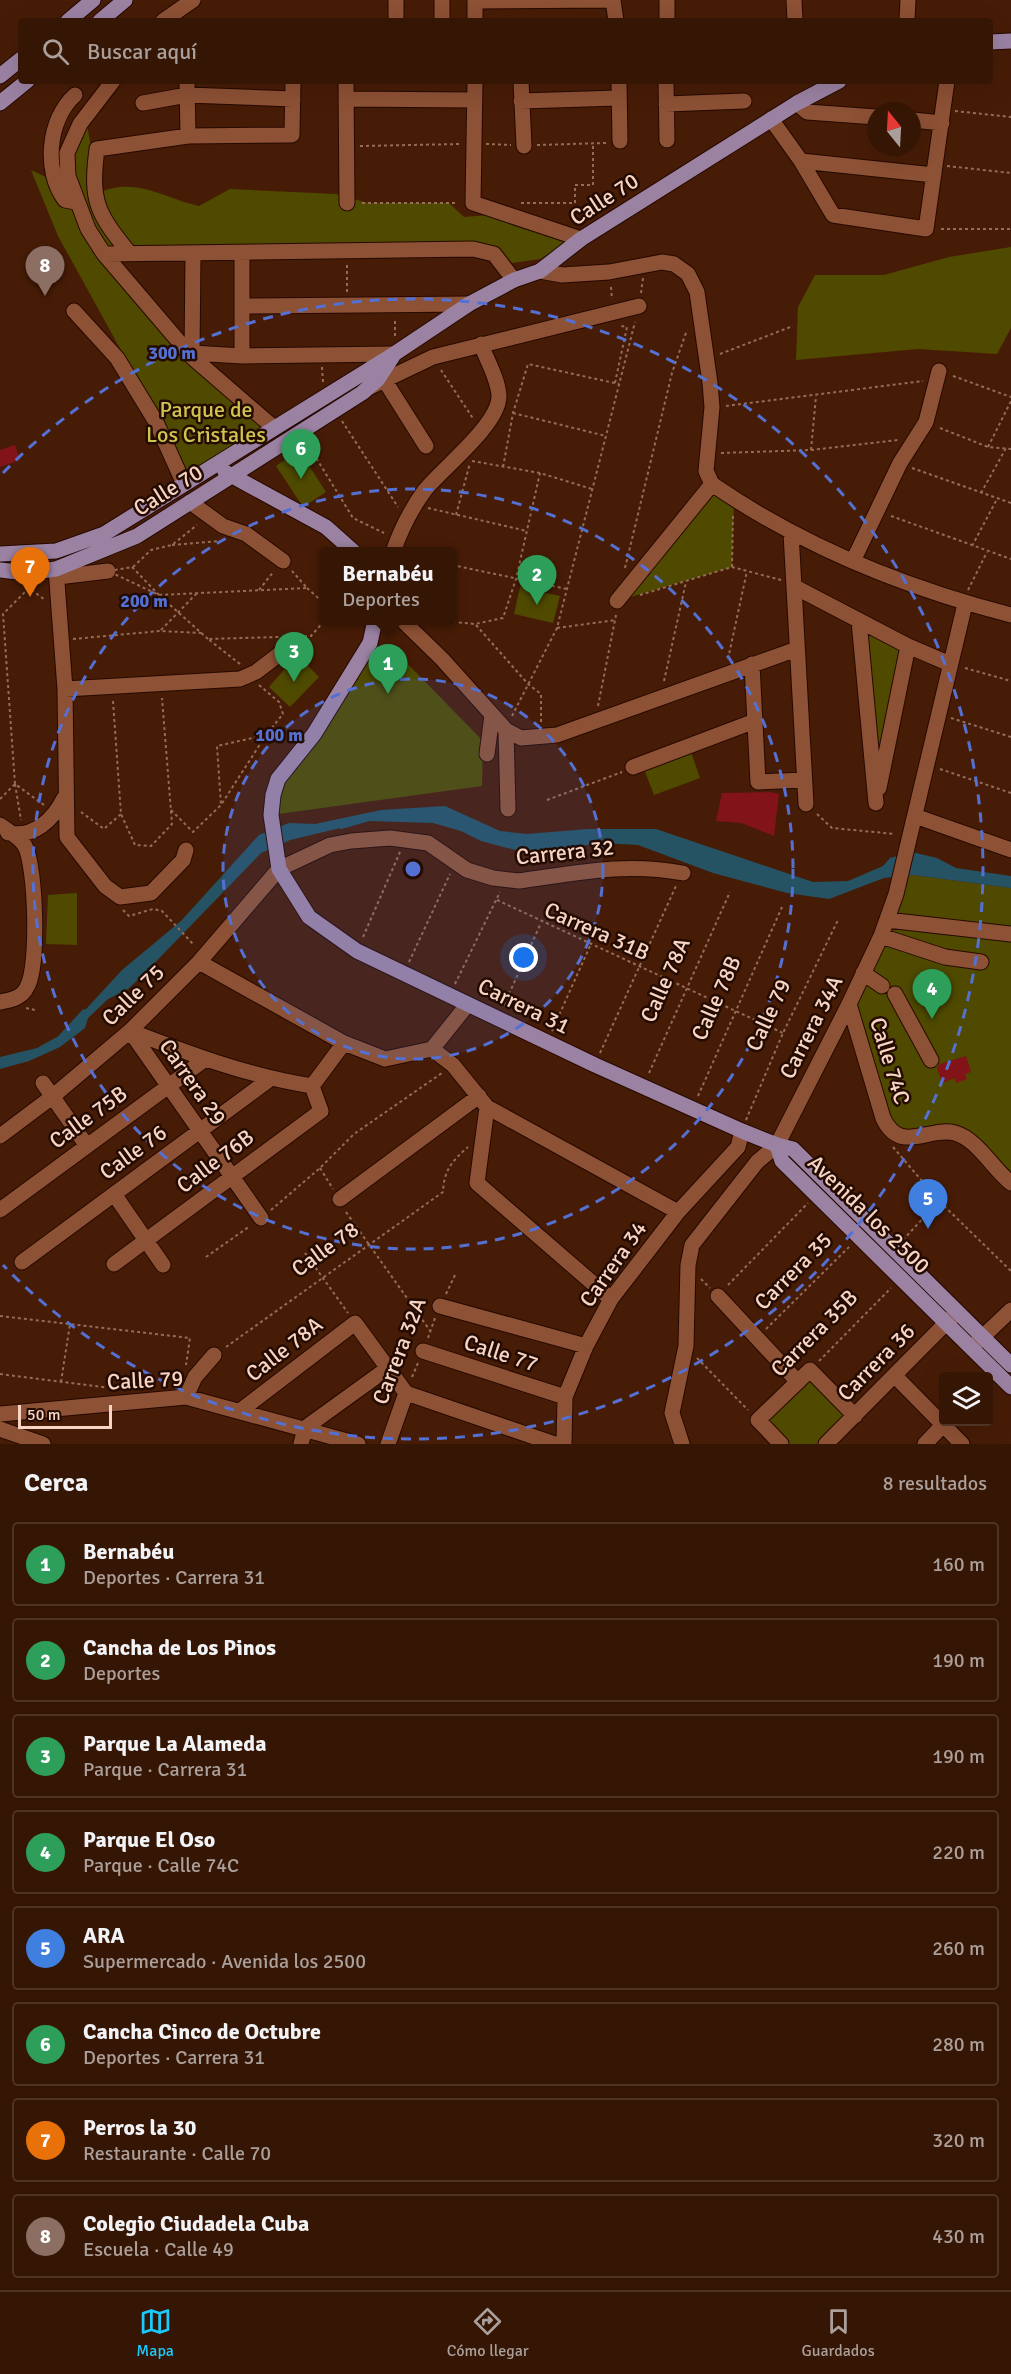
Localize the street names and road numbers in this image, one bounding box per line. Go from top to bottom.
street label: Calle 70 [565,167,643,231]
street label: Calle 70 [128,458,208,522]
street label: Carrera 32 [514,833,616,871]
street label: Carrera 31B [540,896,654,966]
street label: Calle 78A [634,933,696,1027]
street label: Calle 78B [685,952,747,1044]
street label: Calle 75 [96,959,170,1031]
street label: Carrera 34A [773,970,849,1083]
street label: Carrera 31 [474,972,574,1040]
street label: Calle 79 [740,975,796,1055]
street label: Calle 74C [864,1014,916,1108]
street label: Carrera 29 [154,1034,232,1130]
street label: Calle 75B [44,1080,132,1154]
street label: Calle 76 [94,1119,172,1185]
street label: Calle 76B [171,1123,259,1199]
street label: Avenida los 2500 [803,1149,935,1279]
street label: Calle 78 [286,1216,364,1282]
street label: Carrera 34 [574,1216,652,1312]
street label: Carrera 35 [749,1227,837,1315]
street label: Carrera 35B [765,1284,863,1382]
street label: Carrera 32A [366,1293,432,1408]
street label: Calle 78A [240,1310,328,1387]
street label: Carrera 36 [832,1318,920,1406]
street label: Calle 77 [461,1328,541,1378]
street label: Calle 79 [106,1365,184,1395]

